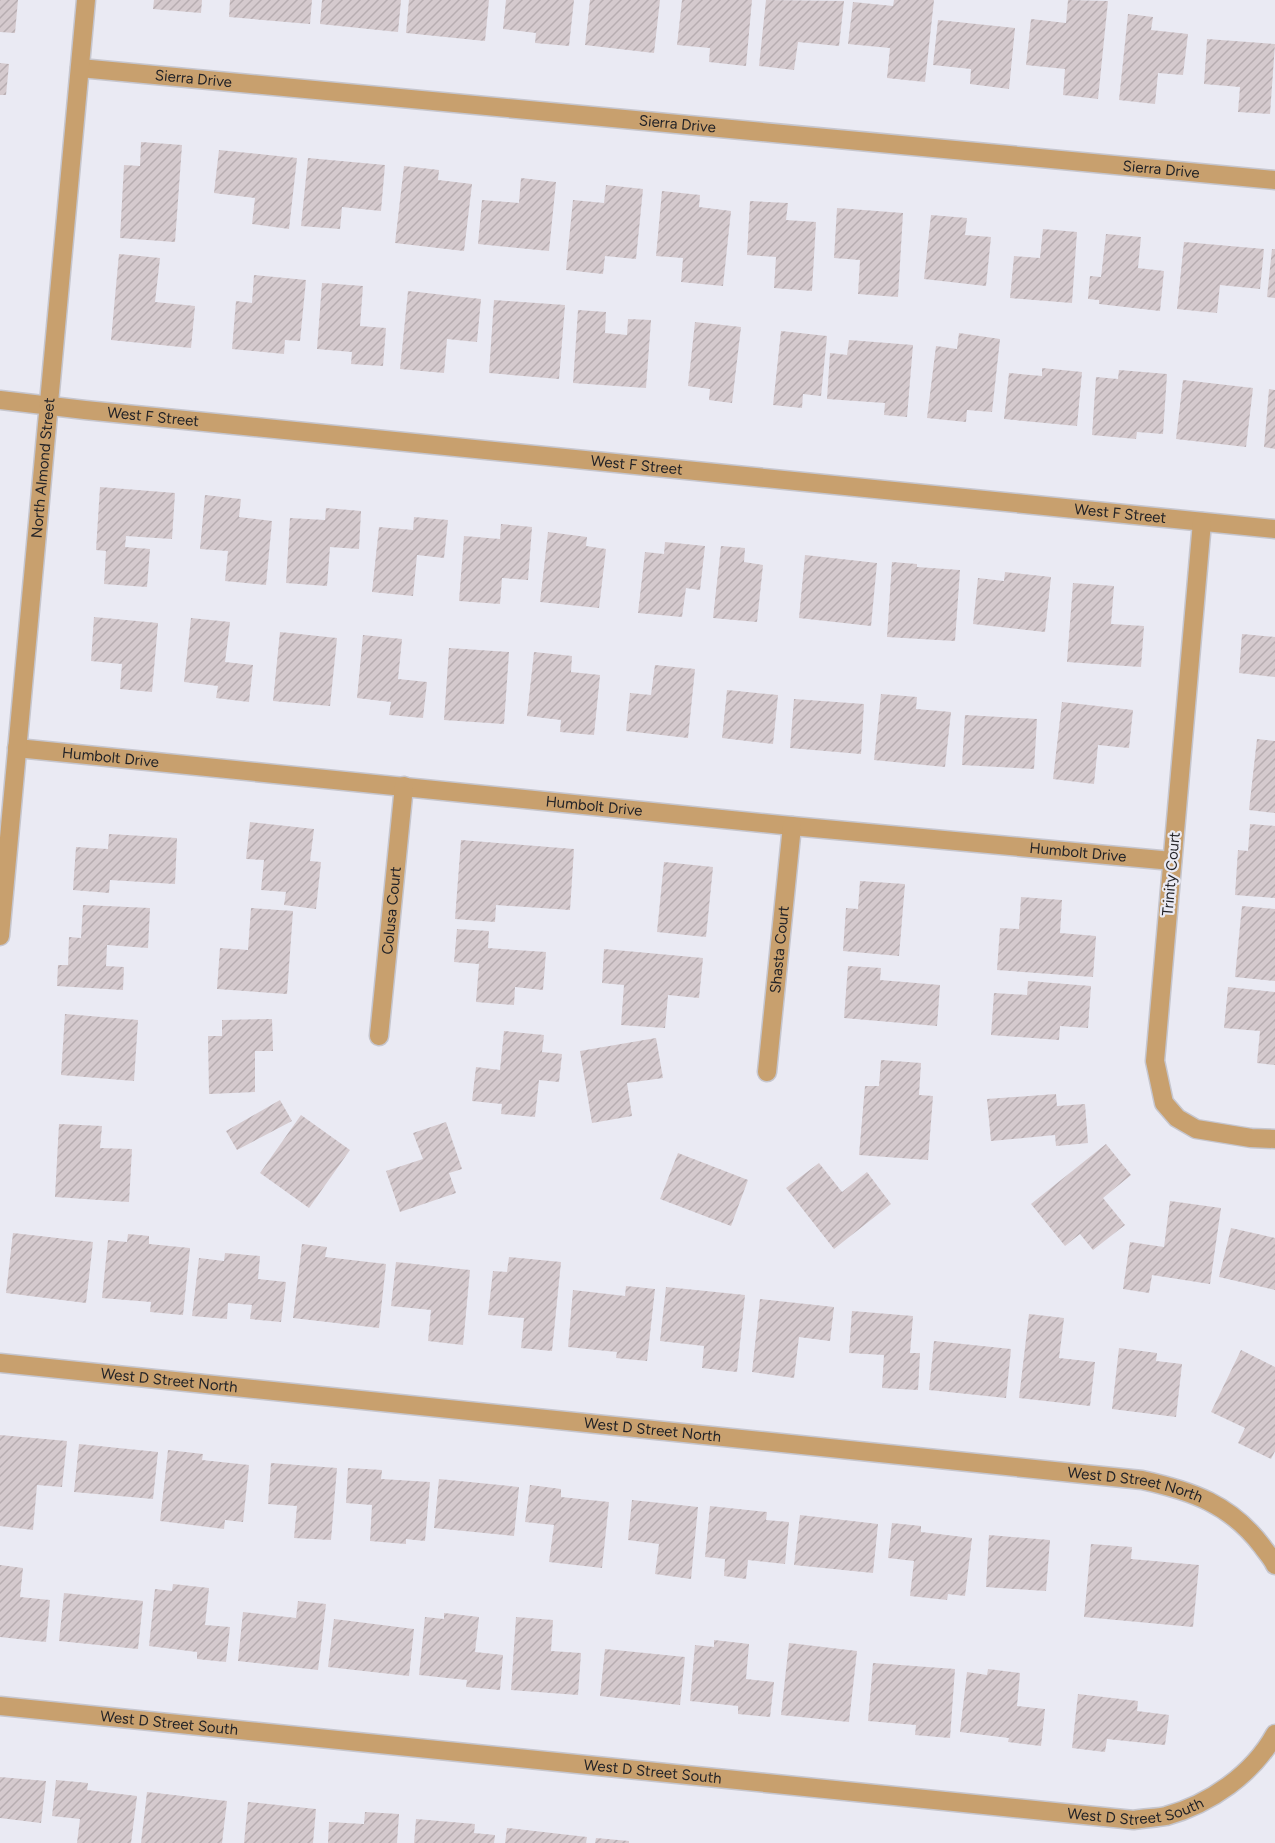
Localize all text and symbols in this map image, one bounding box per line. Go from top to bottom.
street label: Sierra Drive [154,66,233,91]
street label: Sierra Drive [638,111,717,137]
street label: Sierra Drive [1122,157,1201,182]
street label: North Almond Street [28,397,58,539]
street label: West F Street [106,403,200,430]
street label: West F Street [590,452,684,479]
street label: West F Street [1073,500,1167,527]
street label: Humbolt Drive [61,744,160,771]
street label: Humbolt Drive [545,792,643,820]
street label: Trinity Court [1158,831,1184,917]
street label: Humbolt Drive [1029,839,1127,866]
street label: Colusa Court [378,865,405,955]
street label: Shasta Court [766,905,793,994]
street label: West D Street North [100,1364,239,1396]
street label: West D Street North [583,1414,722,1446]
street label: West D Street North [1067,1463,1206,1506]
street label: West D Street South [99,1707,239,1739]
street label: West D Street South [583,1756,723,1788]
street label: West D Street South [1066,1794,1207,1829]

